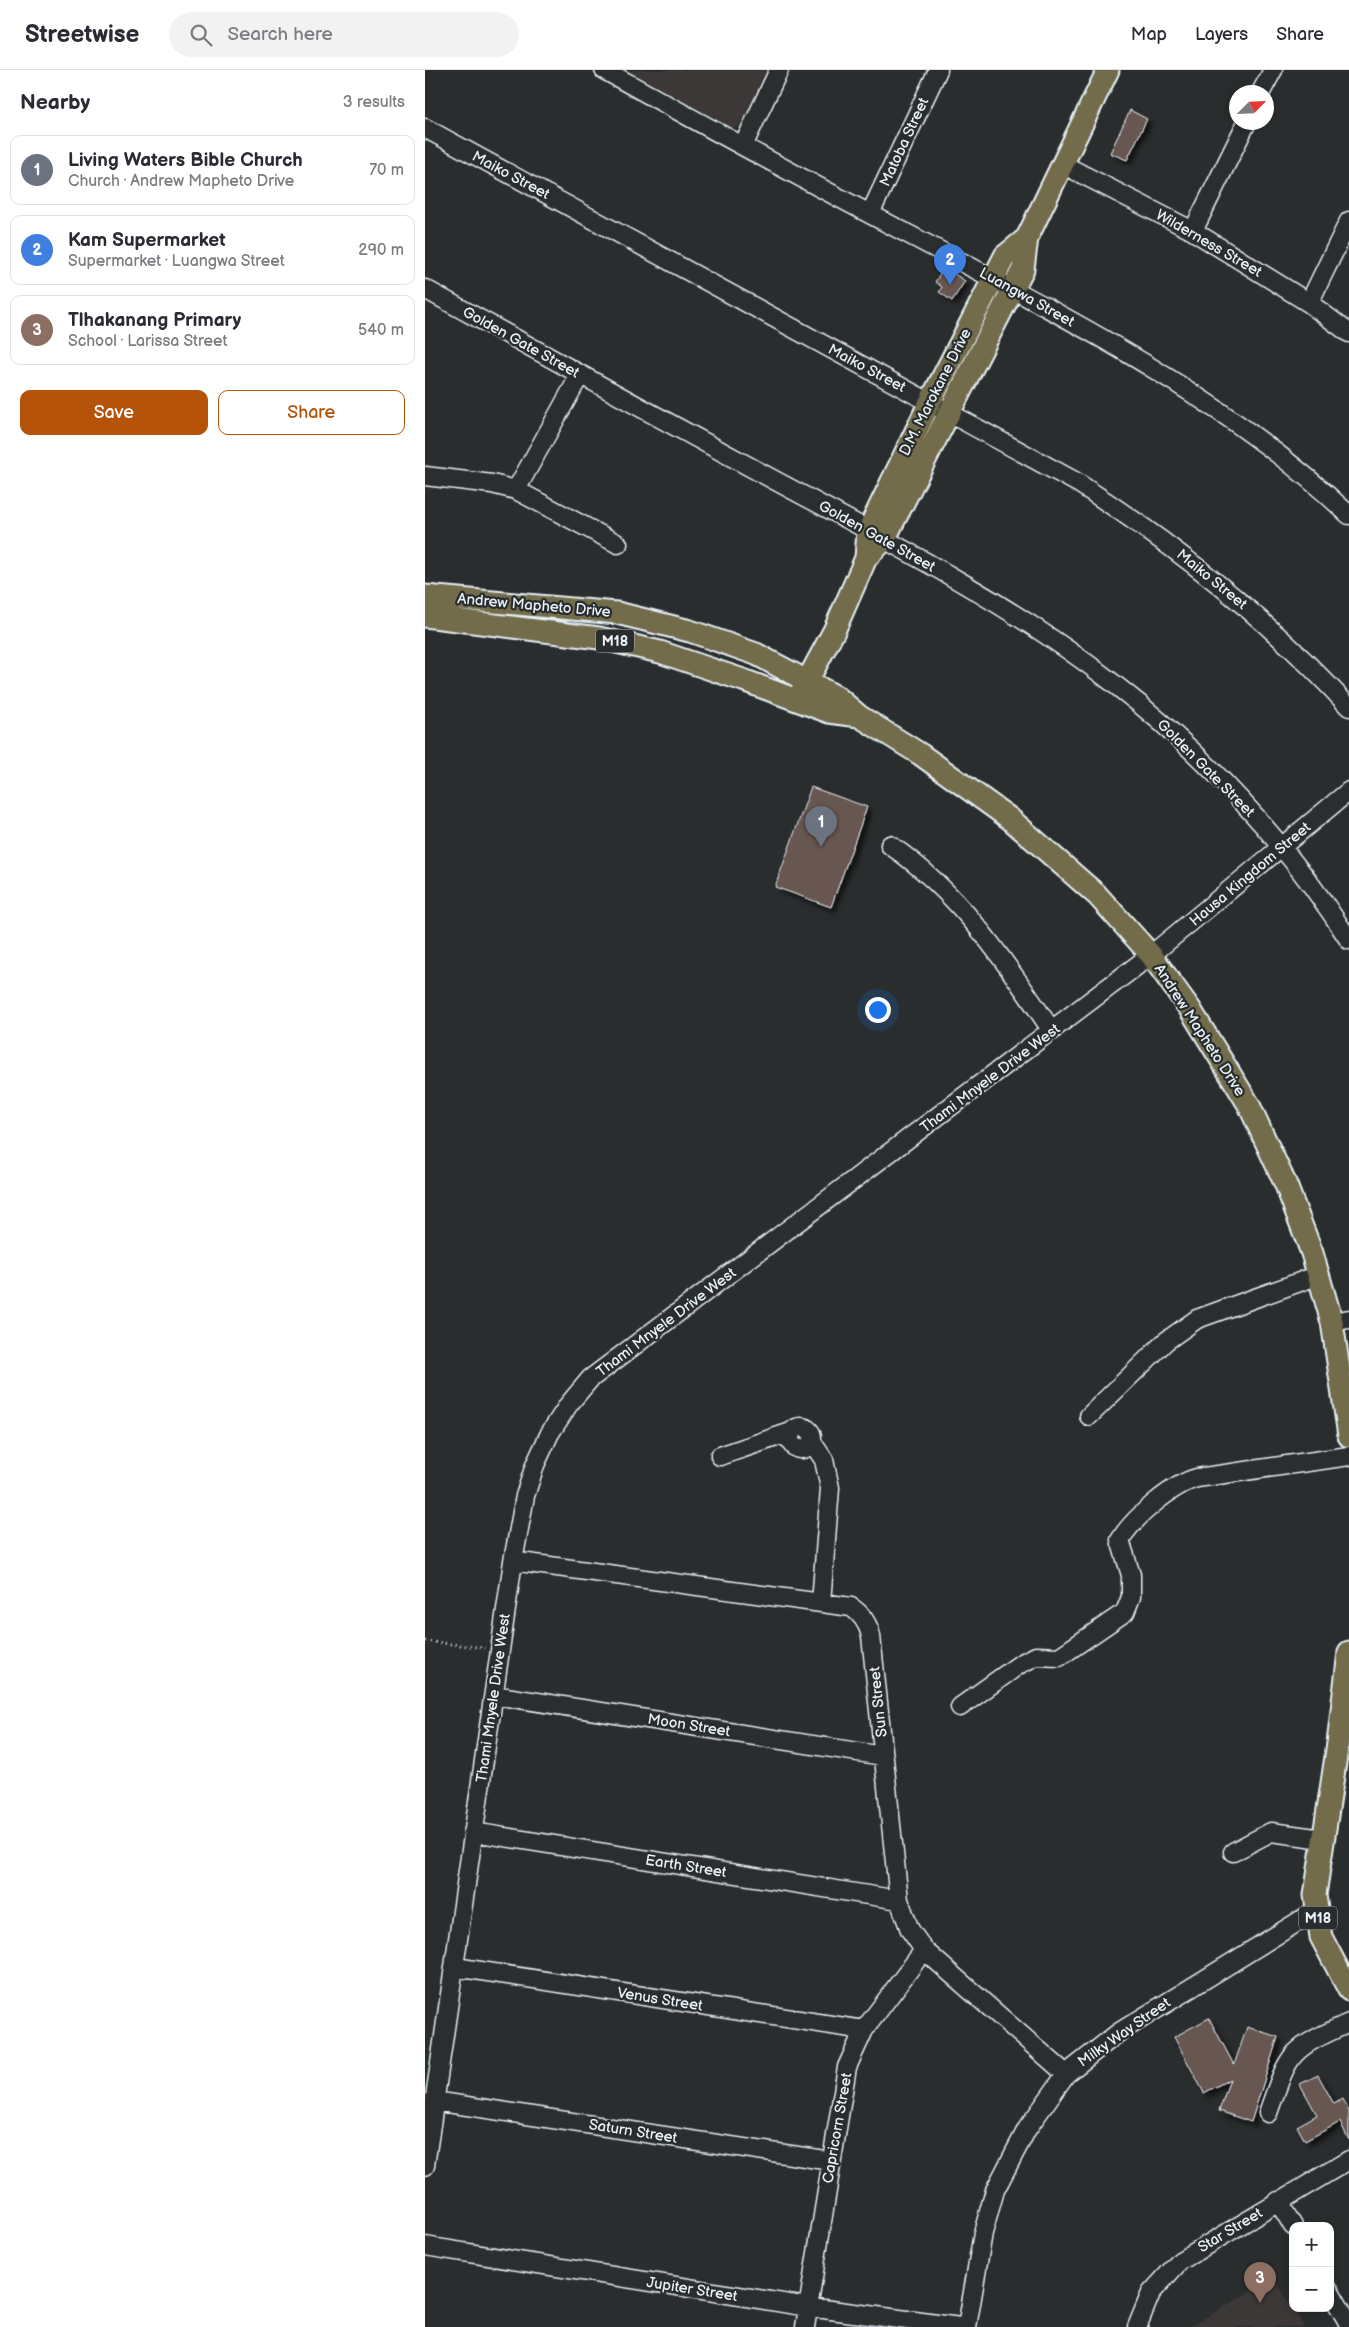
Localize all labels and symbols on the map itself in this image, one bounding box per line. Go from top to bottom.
north arrow [1229,85,1274,130]
street label: Matoba Street [876,94,934,190]
street label: Maiko Street [469,147,553,204]
street label: Wilderness Street [1152,205,1266,282]
pin: 2 [934,244,966,285]
street label: Luangwa Street [976,263,1078,332]
street label: Golden Gate Street [459,302,583,383]
street label: D.M. Marokane Drive [895,325,976,459]
street label: Maiko Street [825,340,909,397]
street label: Golden Gate Street [815,496,939,577]
street label: Maiko Street [1172,545,1251,614]
street label: Andrew Mapheto Drive [457,589,611,622]
road number: M18 [596,630,634,652]
street label: Golden Gate Street [1153,715,1259,822]
pin: 1 [805,806,837,847]
street label: Hausa Kingdom Street [1186,818,1315,931]
street label: Andrew Mapheto Drive [1150,961,1249,1100]
your location [865,997,891,1023]
street label: Thami Mnyele Drive West [917,1019,1064,1137]
street label: Thami Mnyele Drive West [593,1263,740,1381]
street label: Thami Mnyele Drive West [472,1612,515,1784]
street label: Sun Street [865,1665,892,1738]
street label: Moon Street [646,1710,732,1741]
street label: Earth Street [644,1851,728,1882]
road number: M18 [1299,1906,1337,1930]
street label: Venus Street [616,1983,704,2016]
street label: Milky Way Street [1074,1993,1175,2071]
street label: Capricorn Street [818,2071,857,2185]
street label: Saturn Street [587,2115,679,2148]
street label: Star Street [1194,2204,1266,2257]
pin: 3 [1244,2262,1276,2303]
street label: Jupiter Street [645,2273,739,2306]

